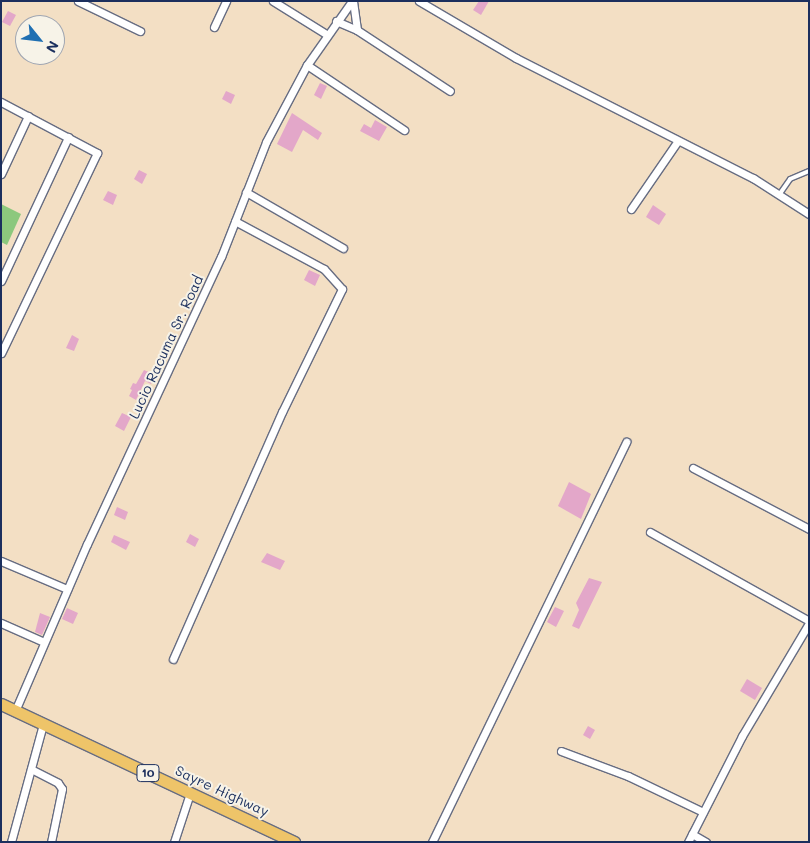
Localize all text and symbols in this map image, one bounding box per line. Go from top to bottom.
north arrow [15,15,65,65]
text: N [42,38,64,56]
street label: Lucio Racuma Sr. Road [125,272,207,422]
street label: Sayre Highway [173,762,271,820]
road number: 10 [136,764,160,782]

